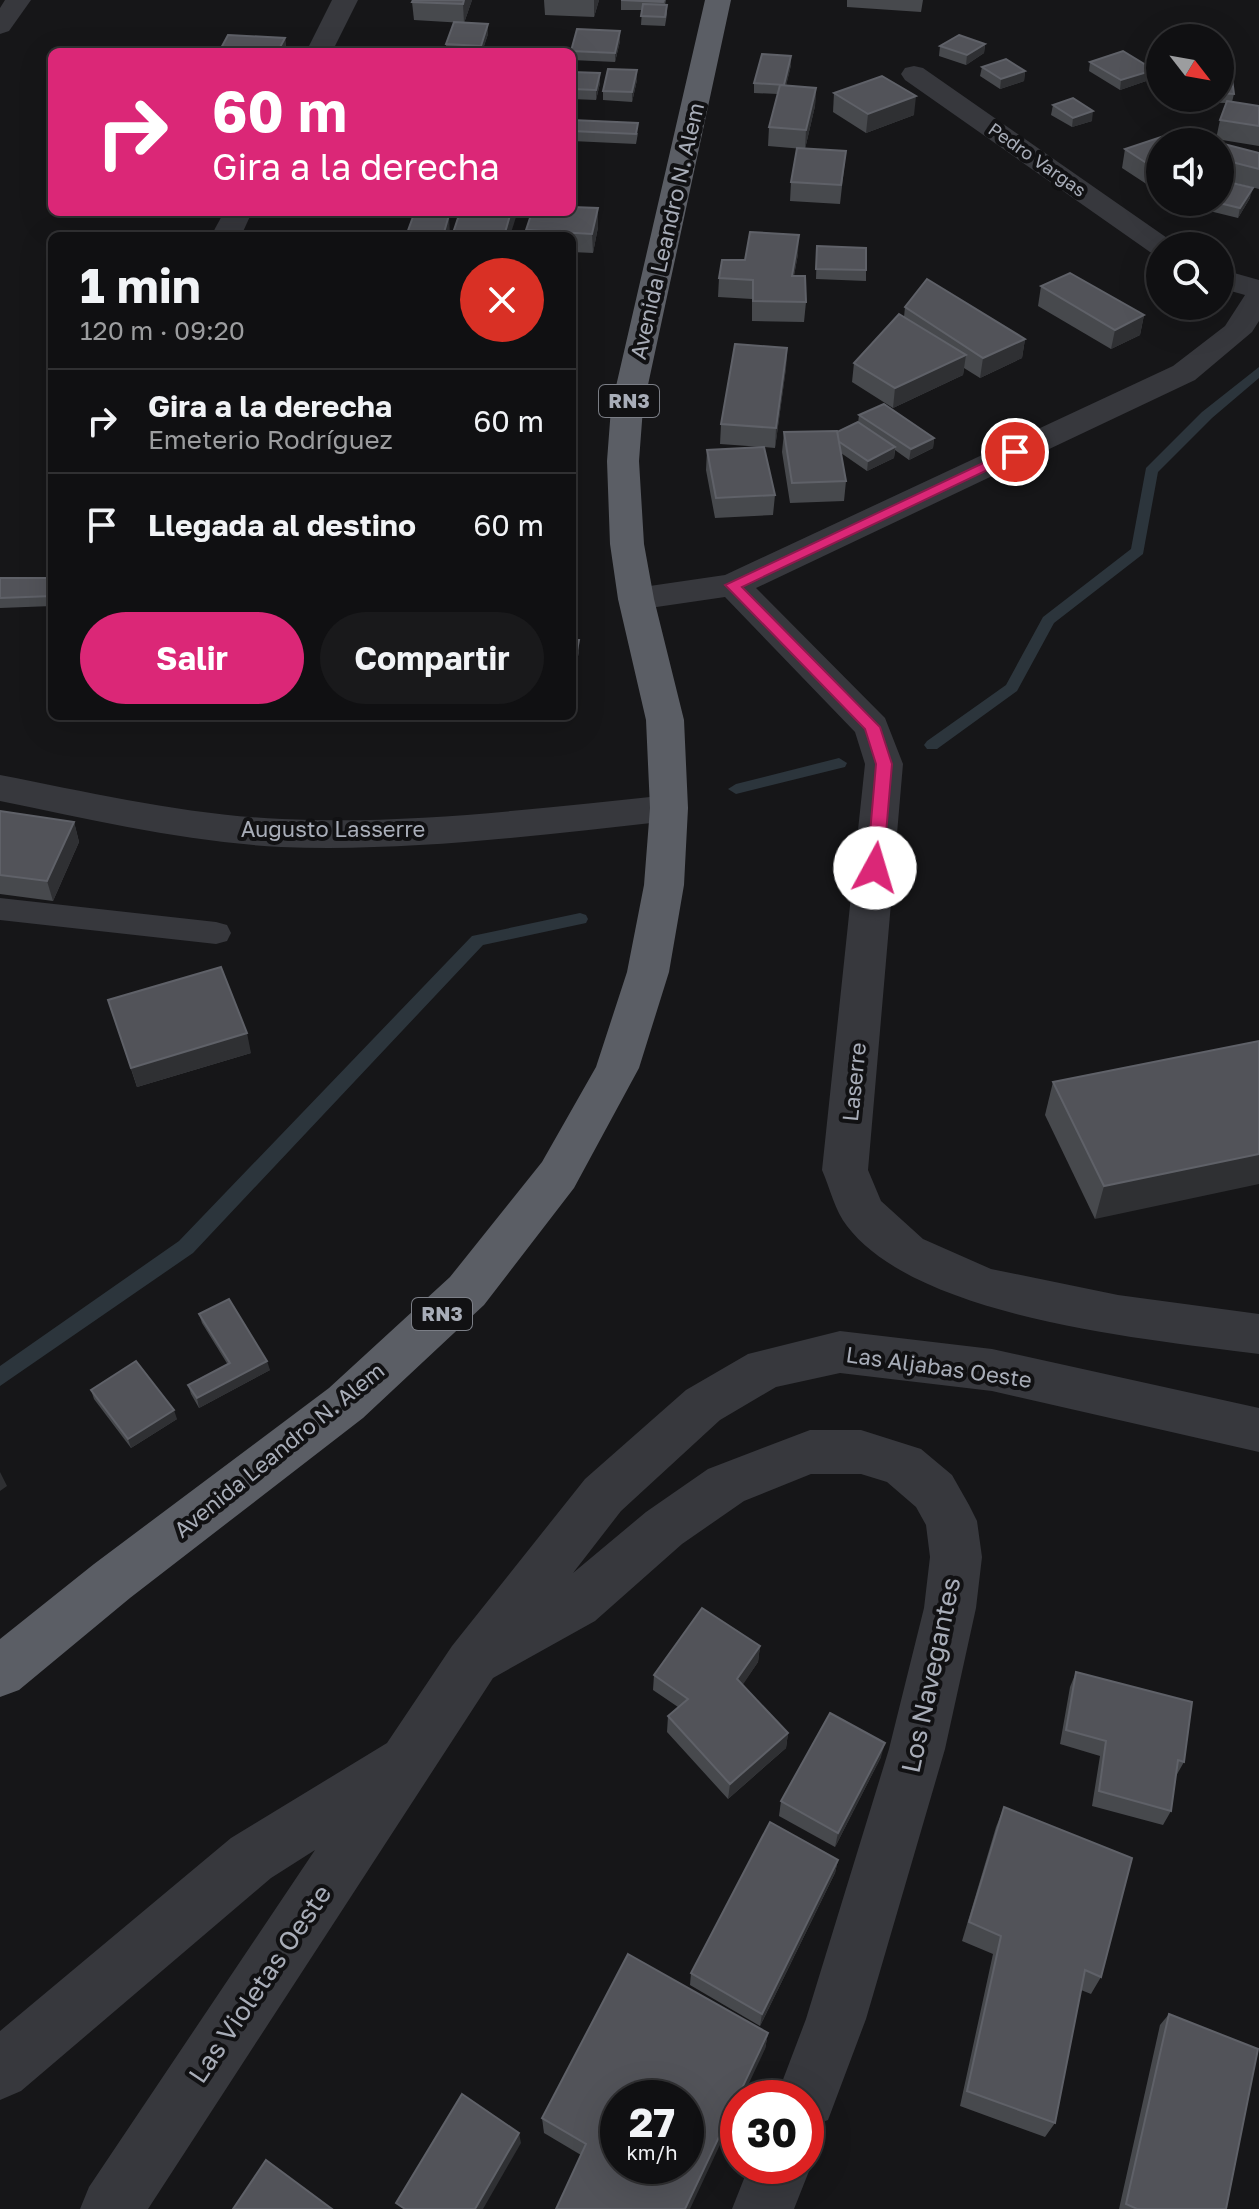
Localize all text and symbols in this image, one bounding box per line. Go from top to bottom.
north arrow [1146,24,1234,112]
map controls [1146,24,1234,320]
text: 60 m [212,77,347,144]
icon: right [80,80,184,184]
street label: Avenida Leandro N. Alem [624,100,709,362]
street label: Pedro Vargas [985,117,1091,201]
button: sound [1146,128,1234,216]
text: Gira a la derecha [212,145,500,188]
button: search [1146,232,1234,320]
text: 1 min [80,256,201,314]
button: close [460,258,544,342]
text: 120 m · 09:20 [80,315,245,346]
road number: RN3 [599,385,659,417]
text: Gira a la derecha [148,388,392,424]
icon: right [80,399,124,443]
text: 60 m [473,403,544,439]
pin [981,418,1049,486]
text: Emeterio Rodríguez [148,424,393,455]
icon: arrive [993,430,1037,474]
icon: arrive [80,503,124,547]
text: Llegada al destino [148,507,416,543]
text: 60 m [473,507,544,543]
button: Salir [80,612,304,704]
button: Compartir [320,612,544,704]
street label: Augusto Lasserre [241,815,425,842]
position arrow [833,826,917,910]
street label: Laserre [836,1041,871,1123]
road number: RN3 [412,1298,472,1330]
street label: Las Aljabas Oeste [844,1340,1034,1393]
street label: Avenida Leandro N. Alem [168,1356,389,1543]
street label: Los Navegantes [895,1574,966,1776]
street label: Las Violetas Oeste [182,1879,337,2089]
speed limit sign: 30 [720,2080,824,2184]
text: 27 [629,2098,675,2146]
text: km/h [627,2140,677,2164]

